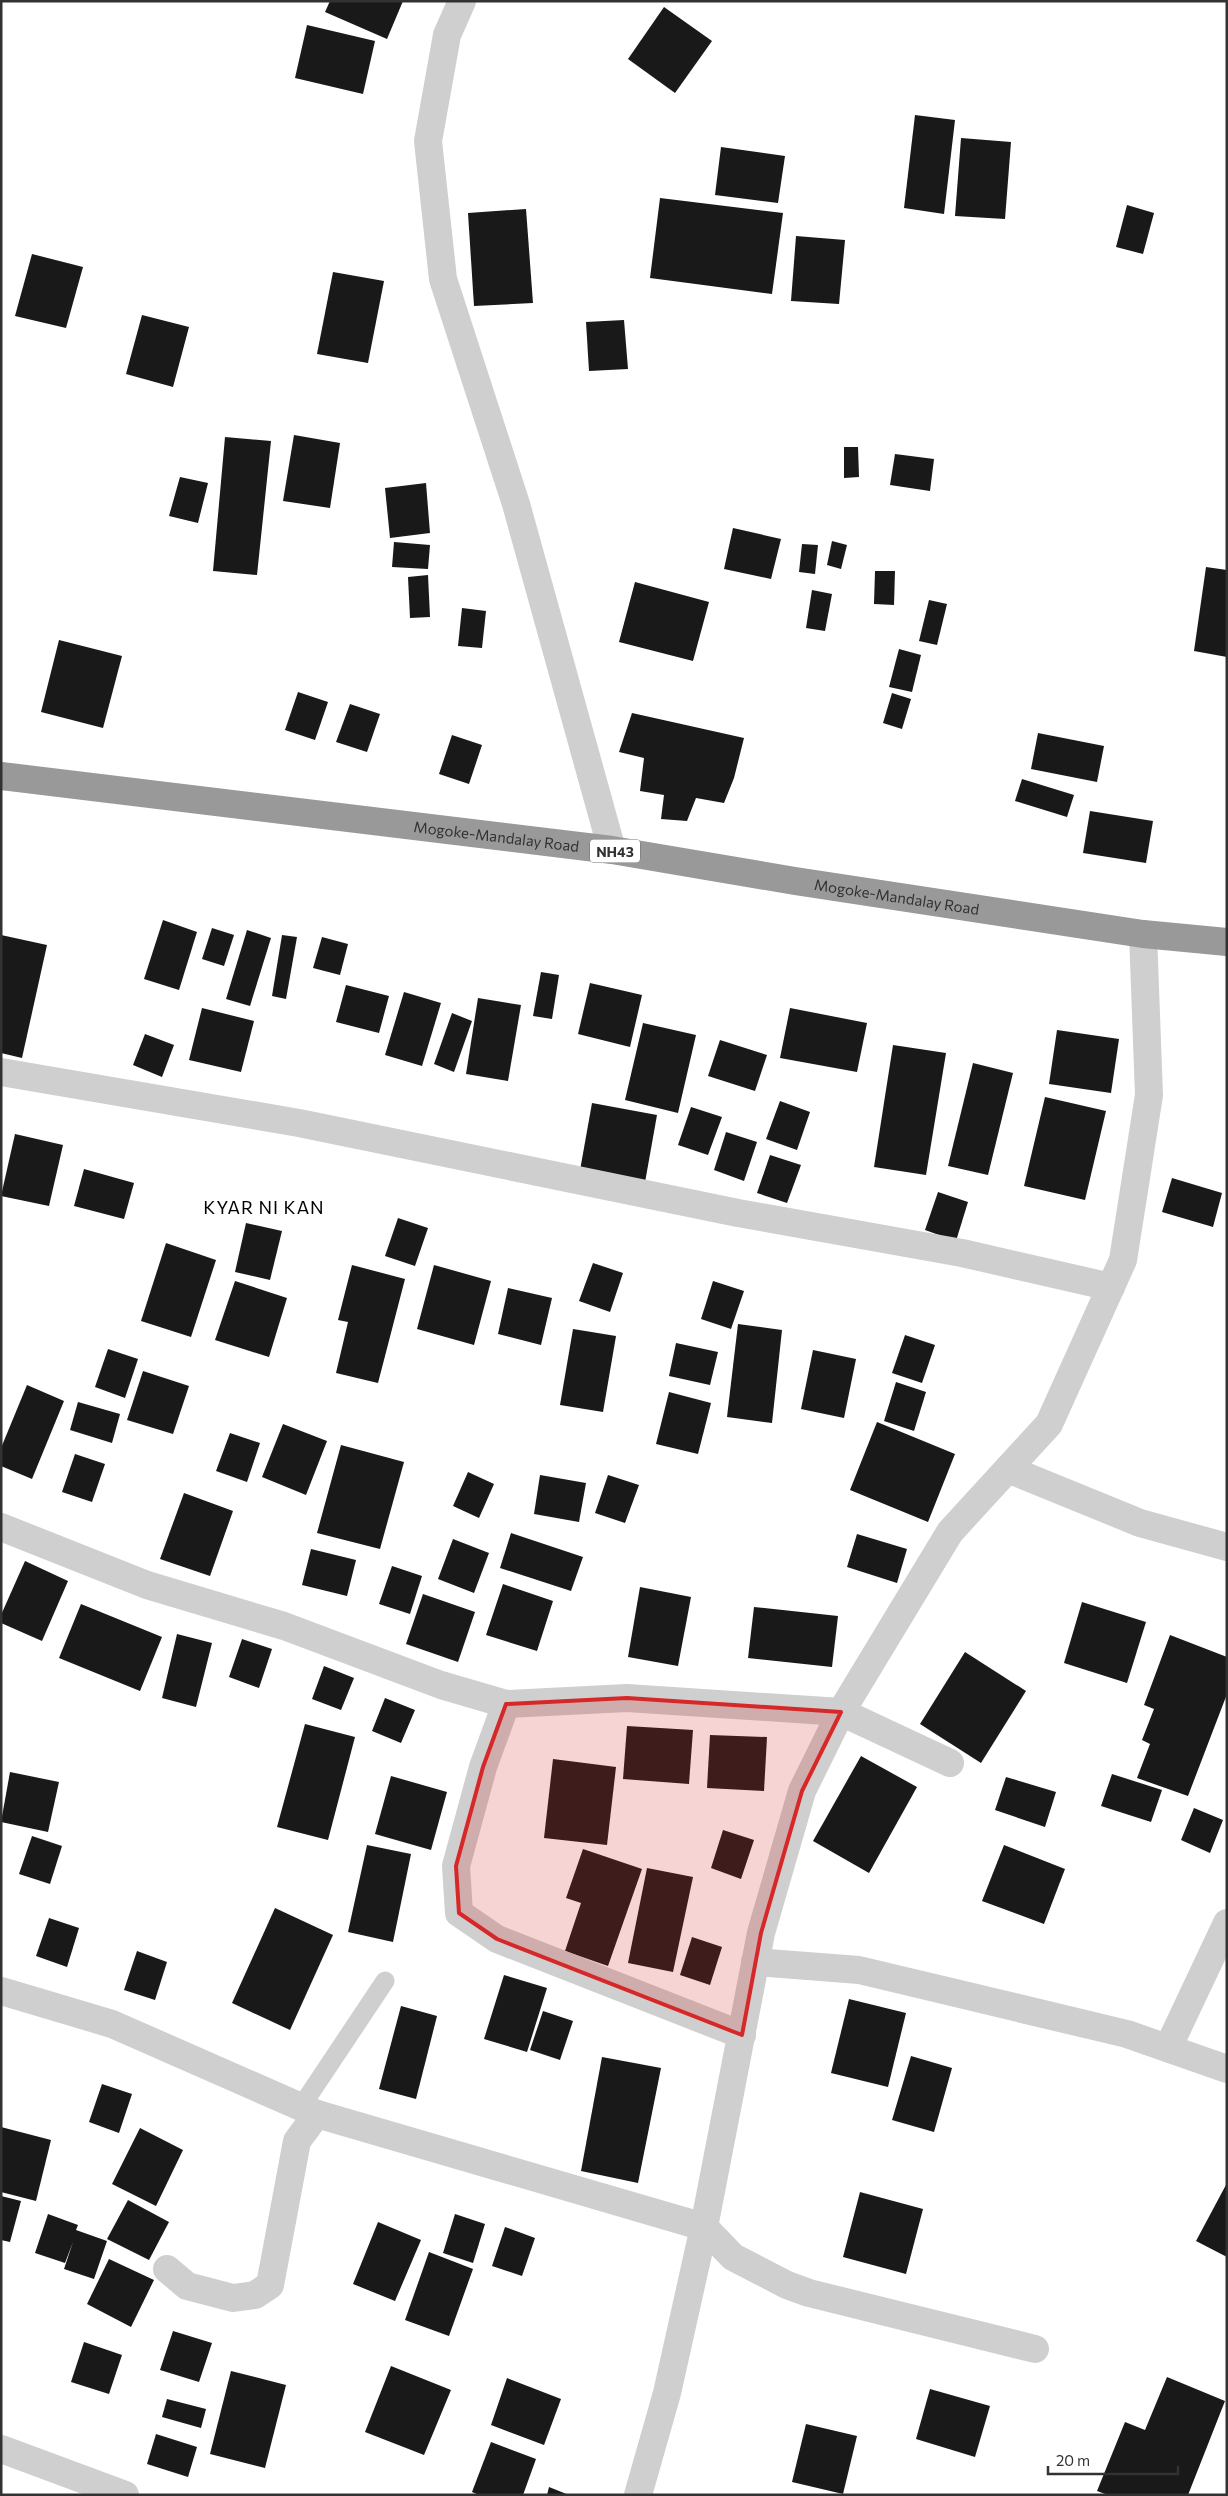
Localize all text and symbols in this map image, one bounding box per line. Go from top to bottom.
street label: Mogoke-Mandalay Road [413,817,580,855]
road number: NH43 [590,839,640,862]
street label: Mogoke-Mandalay Road [813,875,981,918]
district label: KYAR NI KAN [203,1196,325,1218]
scale bar [1048,2444,1178,2476]
text: 20 m [1056,2451,1090,2469]

